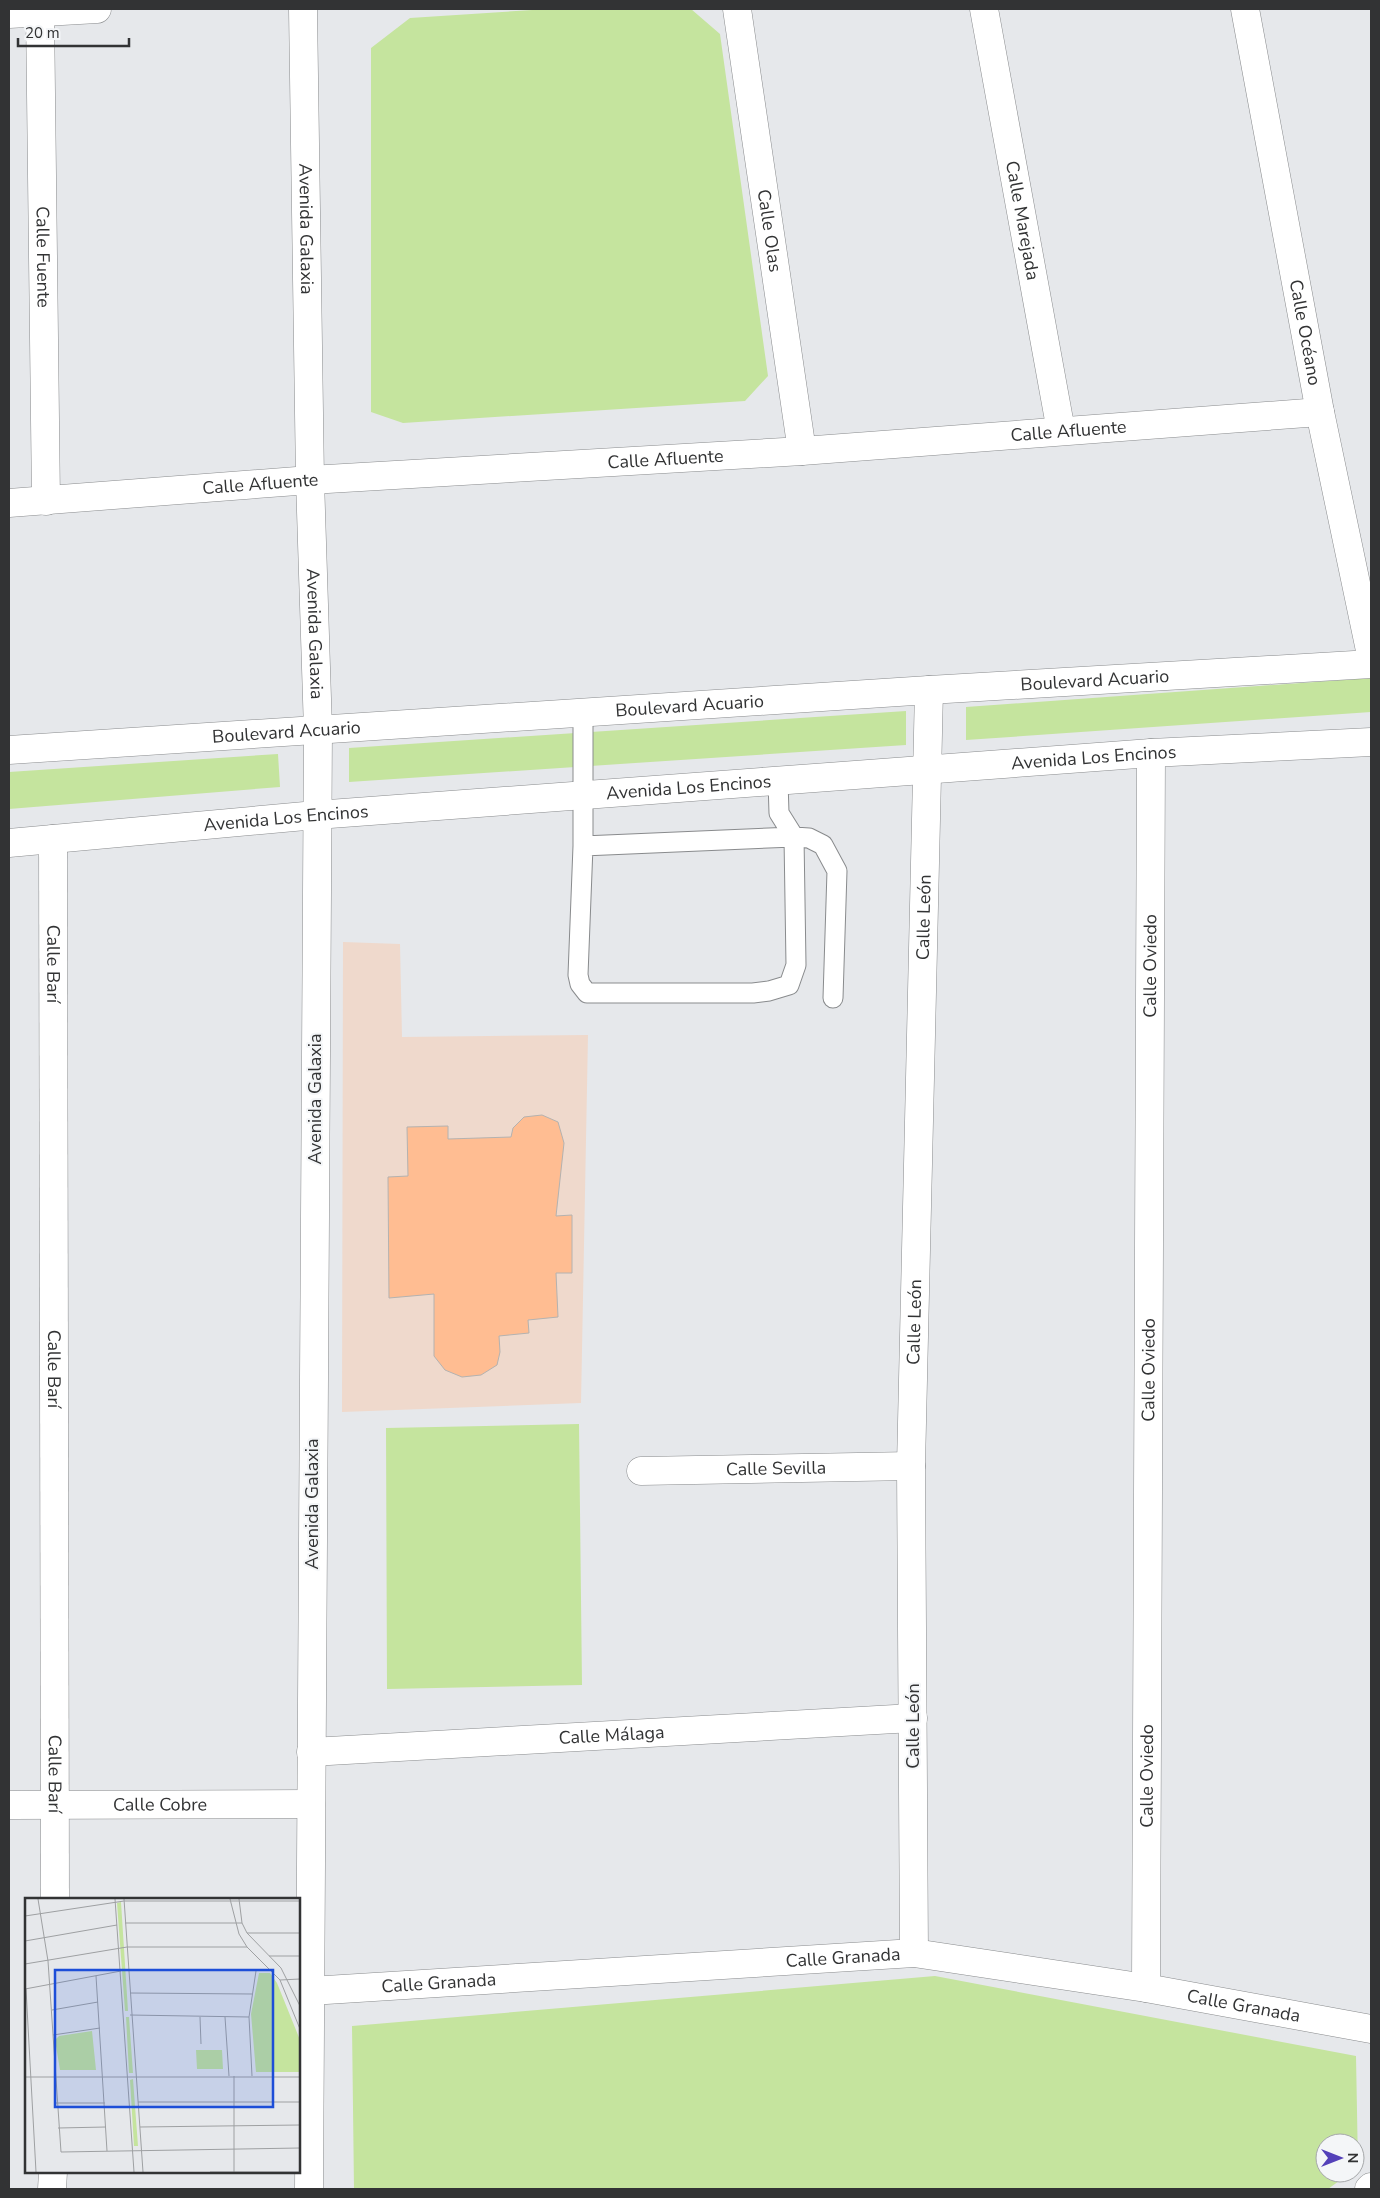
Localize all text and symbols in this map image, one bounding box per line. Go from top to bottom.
scale bar [18,15,129,47]
text: 20 m [25,23,60,43]
street label: Calle Marejada [1000,159,1045,282]
street label: Avenida Galaxia [293,163,319,295]
street label: Calle Olas [752,188,788,274]
street label: Calle Fuente [30,206,56,308]
street label: Calle Océano [1284,277,1327,387]
street label: Calle Afluente [1010,415,1127,447]
street label: Calle Afluente [607,444,724,474]
street label: Calle Afluente [201,468,319,500]
street label: Avenida Galaxia [301,568,329,700]
street label: Boulevard Acuario [1020,664,1170,697]
street label: Boulevard Acuario [615,689,765,722]
street label: Boulevard Acuario [211,715,361,749]
street label: Avenida Los Encinos [1010,740,1177,775]
street label: Avenida Los Encinos [605,769,772,805]
street label: Avenida Los Encinos [202,799,369,837]
street label: Calle León [911,874,937,960]
street label: Calle Oviedo [1138,914,1162,1018]
street label: Calle Barí [41,925,65,1004]
street label: Avenida Galaxia [303,1033,327,1165]
street label: Calle León [901,1279,927,1365]
street label: Calle Oviedo [1136,1318,1161,1422]
street label: Calle Barí [42,1330,66,1409]
street label: Avenida Galaxia [300,1438,324,1570]
street label: Calle Sevilla [726,1456,826,1481]
street label: Calle León [901,1683,925,1769]
street label: Calle Málaga [558,1720,665,1750]
street label: Calle Oviedo [1135,1724,1159,1828]
street label: Calle Barí [43,1735,67,1814]
street label: Calle Cobre [113,1792,207,1817]
inset map [25,1898,300,2173]
street label: Calle Granada [785,1942,901,1973]
street label: Calle Granada [381,1967,497,1998]
street label: Calle Granada [1185,1984,1302,2028]
north arrow [1315,2133,1365,2183]
text: N [1343,2153,1362,2163]

